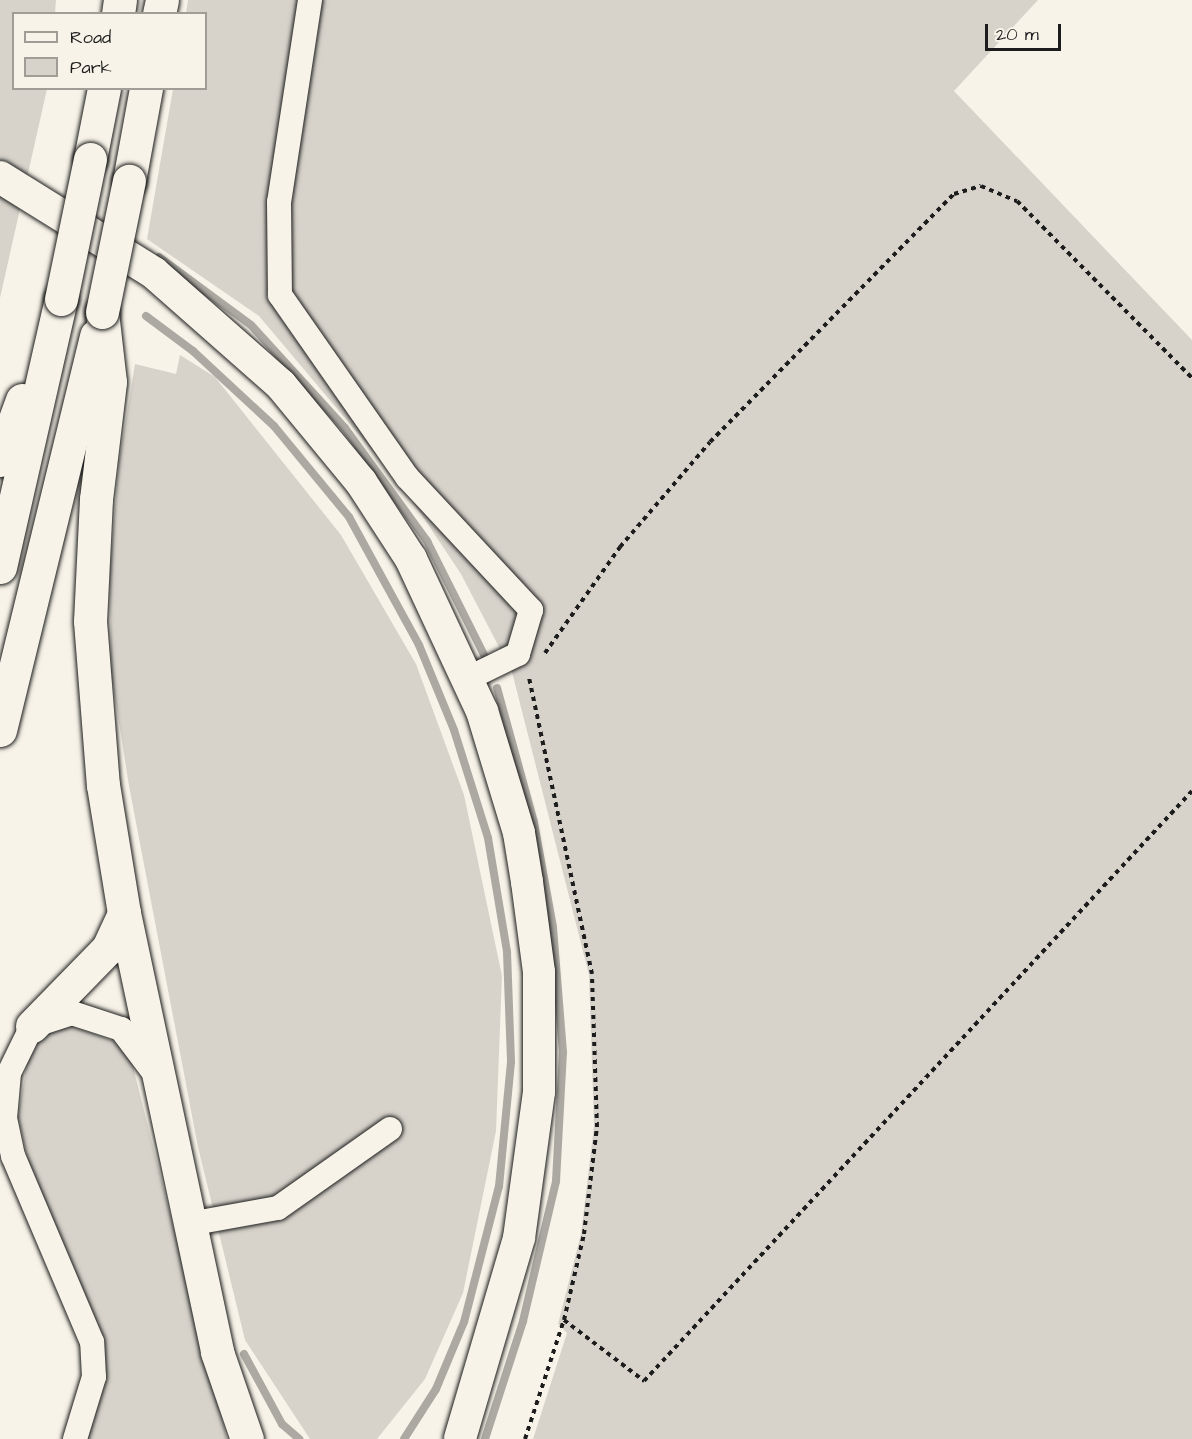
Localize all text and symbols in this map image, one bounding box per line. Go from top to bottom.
legend [12,12,207,90]
scale bar [988,12,1064,50]
text: 20 m [996,22,1039,47]
text: Road [70,25,111,50]
text: Park [70,55,112,80]

